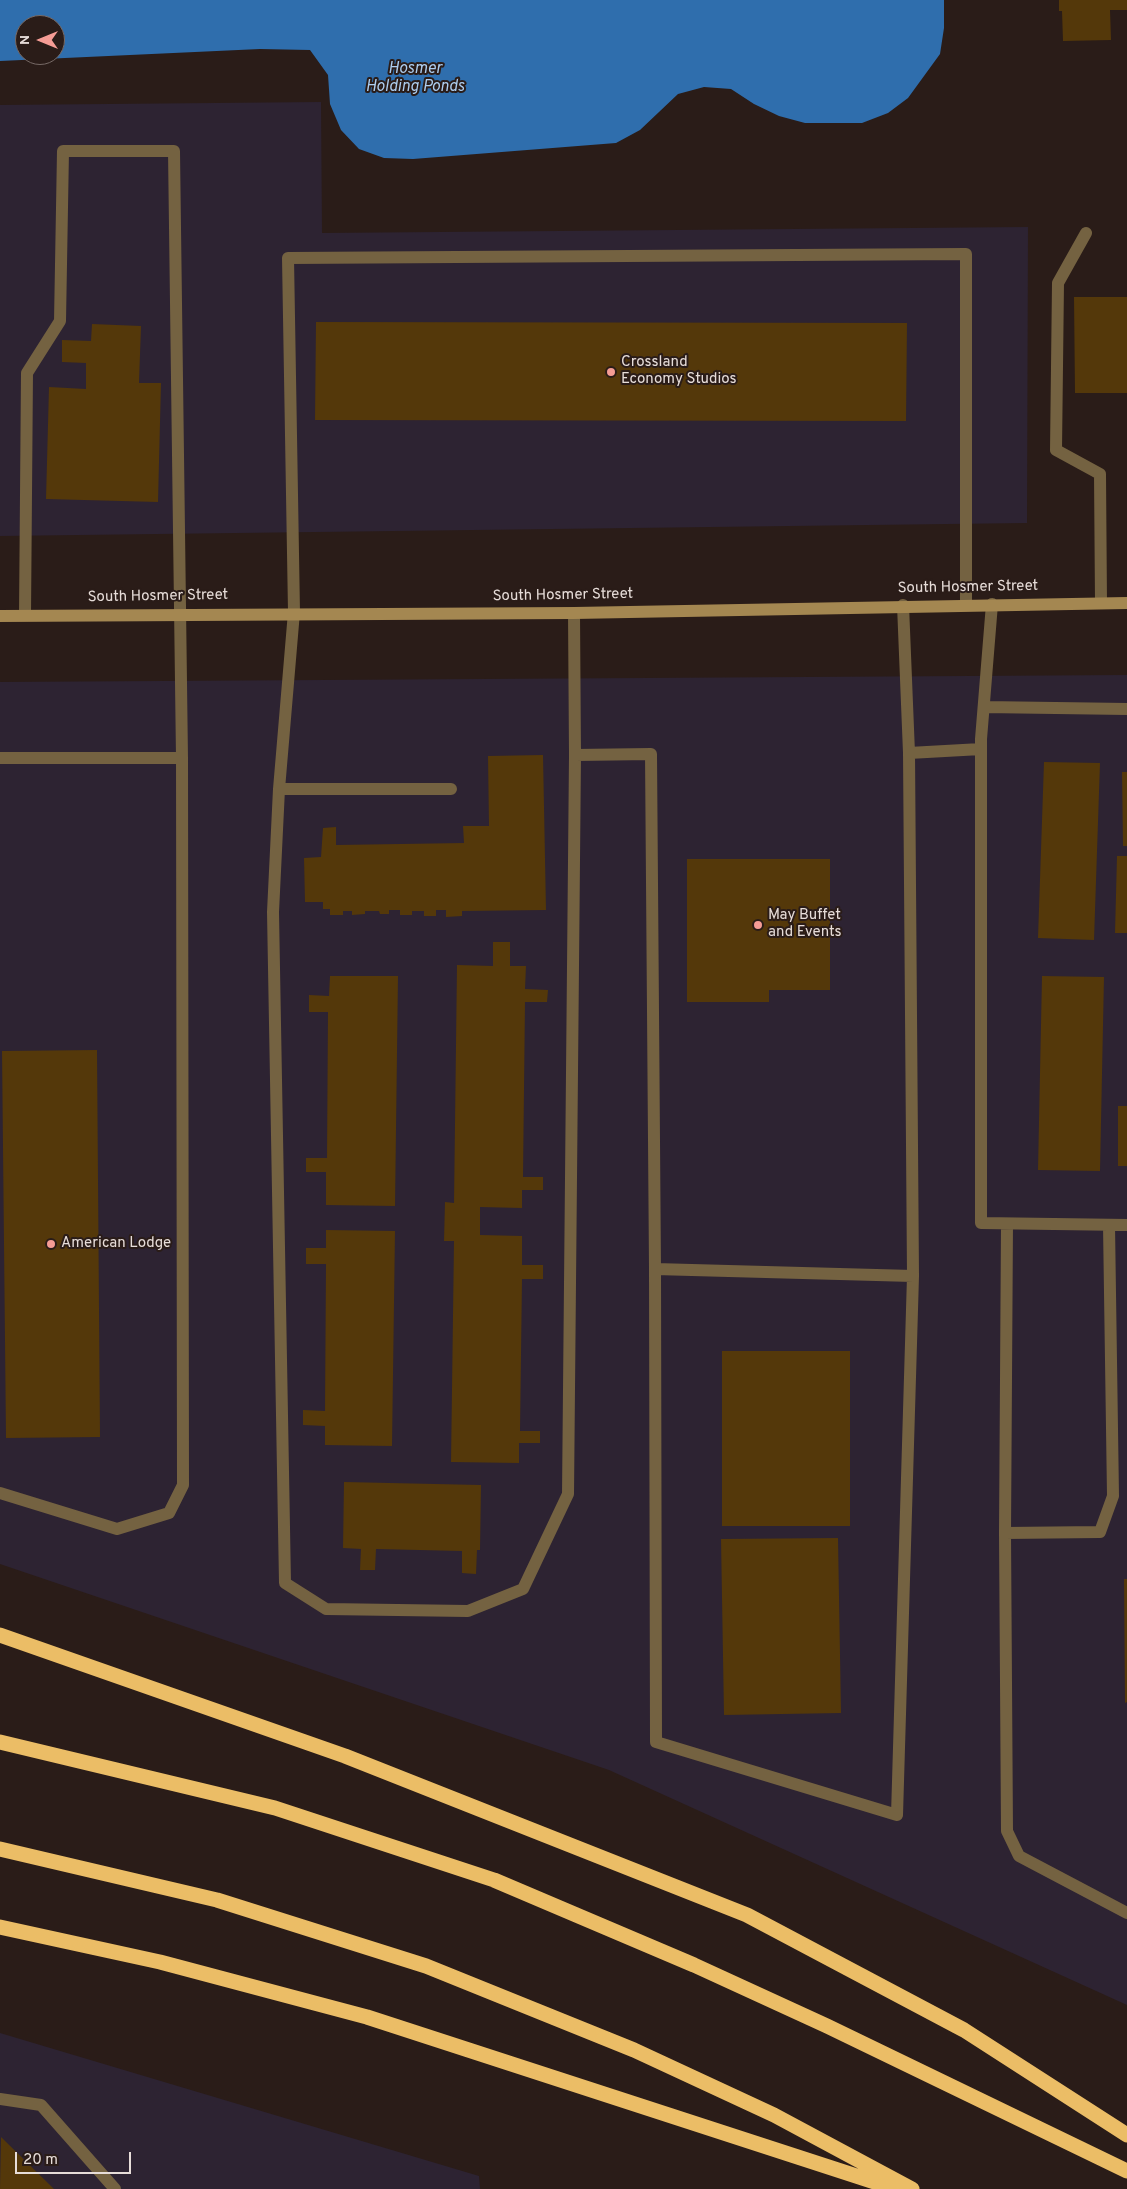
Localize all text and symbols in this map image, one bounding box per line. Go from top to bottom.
north arrow [15,15,65,65]
text: N [17,35,34,45]
water label: Hosmer Holding Ponds [365,60,465,98]
place label: Crossland Economy Studios [621,354,736,389]
marker: Crossland Economy Studios [605,366,617,378]
street label: South Hosmer Street [898,578,1038,598]
street label: South Hosmer Street [493,586,633,606]
street label: South Hosmer Street [88,587,228,607]
place label: May Buffet and Events [768,907,842,942]
marker: May Buffet and Events [752,919,764,931]
place label: American Lodge [61,1235,171,1253]
marker: American Lodge [45,1238,57,1250]
scale bar [18,2142,134,2174]
text: 20 m [23,2151,58,2170]

